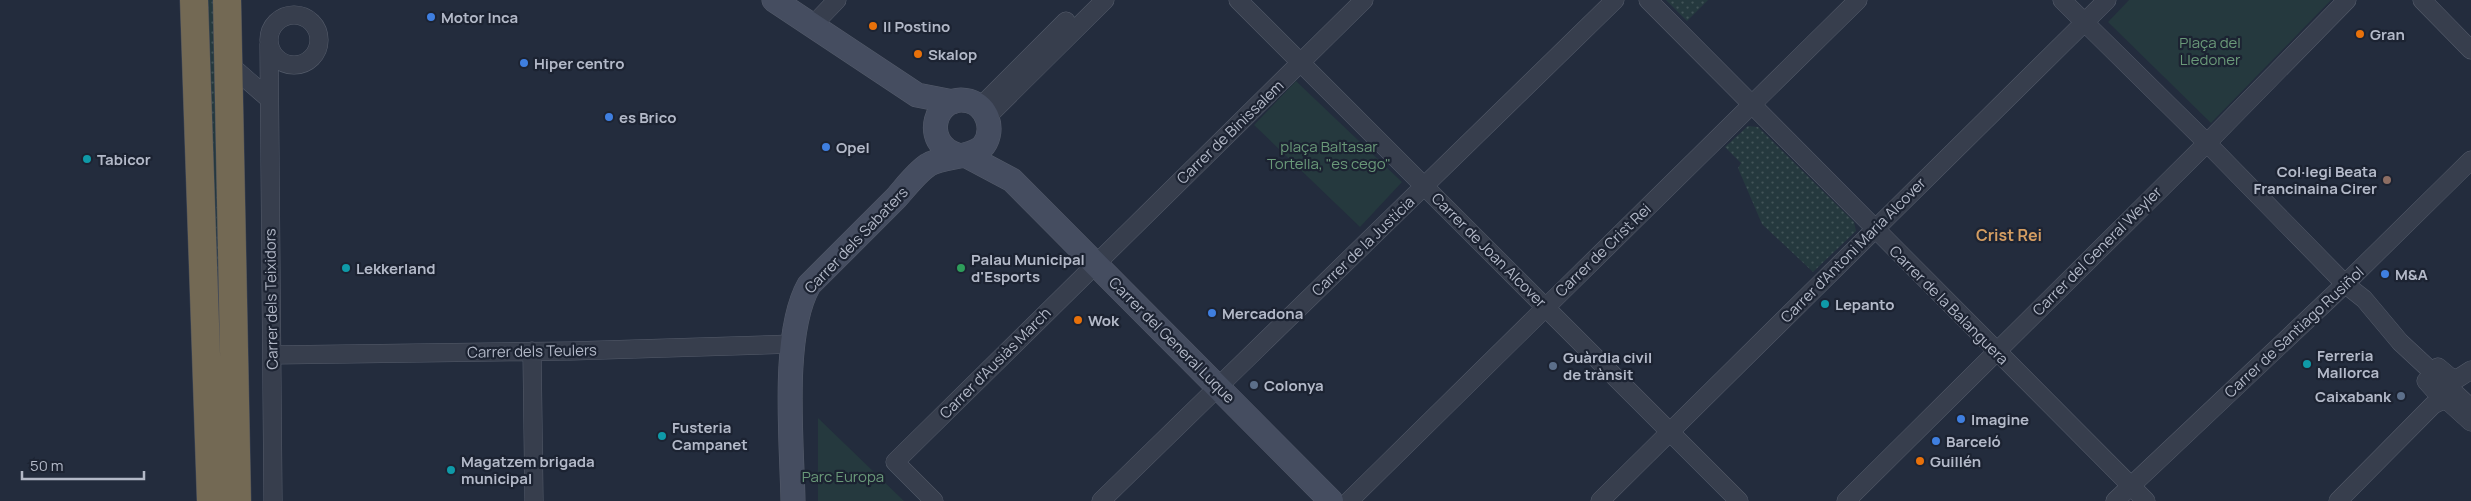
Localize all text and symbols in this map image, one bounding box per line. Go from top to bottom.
place label: Motor Inca [441,7,518,28]
marker: Motor Inca [425,11,437,23]
place label: Il Postino [883,16,950,37]
marker: Il Postino [867,20,879,32]
place label: Gran [2370,24,2405,45]
marker: Gran [2354,28,2366,40]
park label: Plaça del Lledoner [2179,32,2241,70]
place label: Skalop [928,44,977,65]
marker: Skalop [912,48,924,60]
place label: Hiper centro [534,53,624,74]
marker: Hiper centro [518,57,530,69]
street label: Carrer de Binissalem [1172,75,1288,189]
place label: es Brico [619,107,677,128]
marker: es Brico [603,111,615,123]
park label: plaça Baltasar Tortella, "es cego" [1267,136,1391,174]
place label: Opel [836,137,870,158]
marker: Opel [820,141,832,153]
place label: Tabicor [97,149,151,170]
marker: Tabicor [81,153,93,165]
place label: Col·legi Beata Francinaina Cirer [2253,161,2377,199]
street label: Carrer d'Antoni Maria Alcover [1776,172,1931,327]
marker: Col·legi Beata Francinaina Cirer [2381,174,2393,186]
street label: Carrer del General Weyler [2028,181,2167,320]
street label: Carrer dels Sabaters [799,182,913,298]
street label: Carrer de Joan Alcover [1427,188,1552,313]
street label: Carrer de la Justícia [1307,191,1419,301]
street label: Carrer de Crist Rei [1550,199,1656,301]
district label: Crist Rei [1976,224,2042,246]
street label: Carrer dels Teixidors [259,228,283,370]
street label: Carrer de la Balanguera [1885,241,2013,369]
place label: Palau Municipal d'Esports [971,249,1085,287]
place label: Lekkerland [356,258,435,279]
marker: Lekkerland [340,262,352,274]
marker: Palau Municipal d'Esports [955,262,967,274]
street label: Carrer de Santiago Rusiñol [2220,262,2368,402]
place label: M&A [2395,264,2428,285]
marker: M&A [2379,268,2391,280]
street label: Carrer del General Luque [1104,272,1240,408]
place label: Lepanto [1835,294,1894,315]
marker: Lepanto [1819,298,1831,310]
street label: Carrer d'Ausiàs March [935,303,1055,423]
place label: Mercadona [1222,303,1303,324]
marker: Mercadona [1206,307,1218,319]
place label: Wok [1088,310,1120,331]
marker: Wok [1072,314,1084,326]
street label: Carrer dels Teulers [467,339,597,363]
place label: Ferreria Mallorca [2317,345,2379,383]
place label: Guàrdia civil de trànsit [1563,347,1652,385]
marker: Ferreria Mallorca [2301,358,2313,370]
marker: Guàrdia civil de trànsit [1547,360,1559,372]
place label: Colonya [1264,375,1324,396]
marker: Colonya [1248,379,1260,391]
place label: Caixabank [2315,386,2392,407]
marker: Caixabank [2395,390,2407,402]
place label: Imagine [1971,409,2029,430]
marker: Imagine [1955,413,1967,425]
place label: Fusteria Campanet [672,417,748,455]
marker: Fusteria Campanet [656,430,668,442]
place label: Barceló [1946,431,2001,452]
marker: Barceló [1930,435,1942,447]
scale bar [22,448,145,480]
place label: Magatzem brigada municipal [461,451,595,489]
place label: Guillén [1930,451,1981,472]
text: 50 m [30,455,64,476]
marker: Guillén [1914,455,1926,467]
marker: Magatzem brigada municipal [445,464,457,476]
park label: Parc Europa [802,466,884,487]

